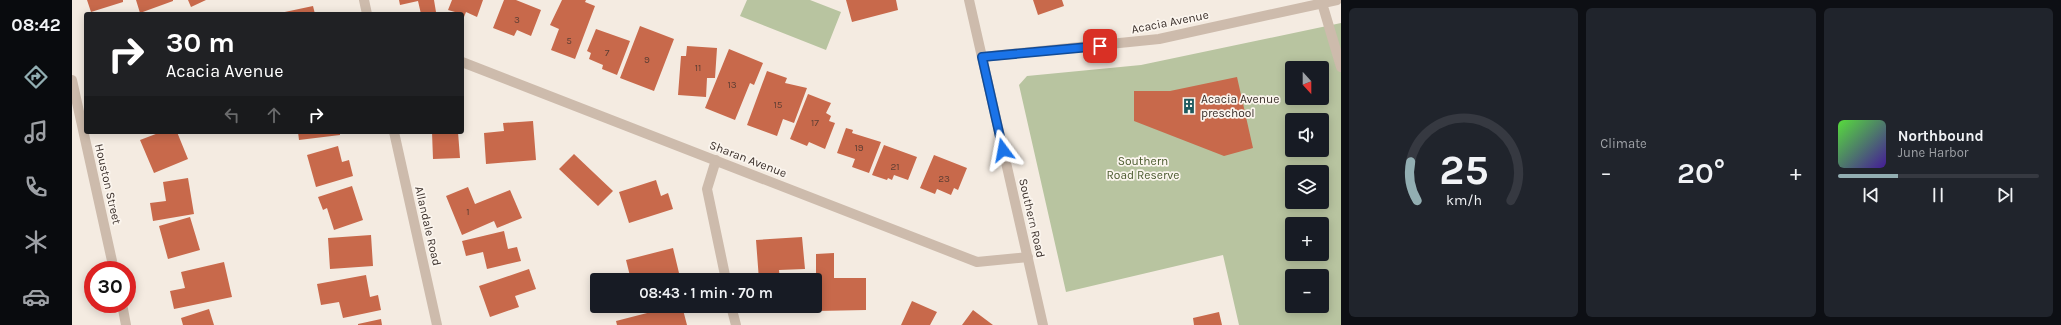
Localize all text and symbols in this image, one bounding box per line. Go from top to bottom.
street label: Acacia Avenue [1130,8,1210,36]
text: 08:42 [11,14,61,36]
house number: 3 [514,14,520,26]
text: 30 m [166,26,235,59]
icon: right [100,28,152,80]
pin [1083,29,1117,63]
house number: 5 [566,35,572,47]
icon: arrive [1089,35,1111,57]
house number: 7 [605,47,610,59]
house number: 9 [644,54,650,66]
text: Acacia Avenue [166,60,284,82]
north arrow [1285,61,1329,105]
map controls [1285,61,1329,313]
house number: 11 [695,62,701,74]
icon: directions [22,63,50,91]
house number: 13 [727,79,737,91]
place label: Acacia Avenue preschool [1201,92,1279,120]
building icon: Acacia Avenue preschool [1180,97,1198,115]
house number: 15 [774,99,783,111]
icon: left [221,104,243,126]
icon: ahead [263,104,285,126]
icon: right [305,104,327,126]
button: sound [1285,113,1329,157]
house number: 17 [811,117,819,129]
icon: music [22,118,50,146]
text: Northbound [1898,127,1984,145]
position arrow [982,129,1024,171]
text: Climate [1600,136,1647,151]
street label: Sharan Avenue [707,138,789,180]
street label: Houston Street [92,142,124,226]
house number: 19 [854,142,864,154]
text: 25 [1439,145,1488,193]
text: June Harbor [1898,145,1968,160]
park label: Southern Road Reserve [1107,154,1180,182]
text: 20° [1677,155,1725,191]
text: − [1600,160,1612,186]
text: + [1790,160,1802,186]
house number: 21 [890,161,900,173]
button: layers [1285,165,1329,209]
icon: phone [22,173,50,201]
house number: 23 [938,173,950,185]
street label: Southern Road [1016,177,1048,259]
icon: previous [1860,184,1882,206]
icon: pause [1927,184,1949,206]
icon: next [1994,184,2016,206]
street label: Allandale Road [412,185,444,267]
text: km/h [1446,191,1482,208]
house number: 1 [466,206,470,218]
button: + [1285,217,1329,261]
icon: climate [22,228,50,256]
speed limit sign: 30 [84,261,136,313]
button: − [1285,269,1329,313]
icon: car [22,283,50,311]
text: 08:43 · 1 min · 70 m [639,284,773,302]

